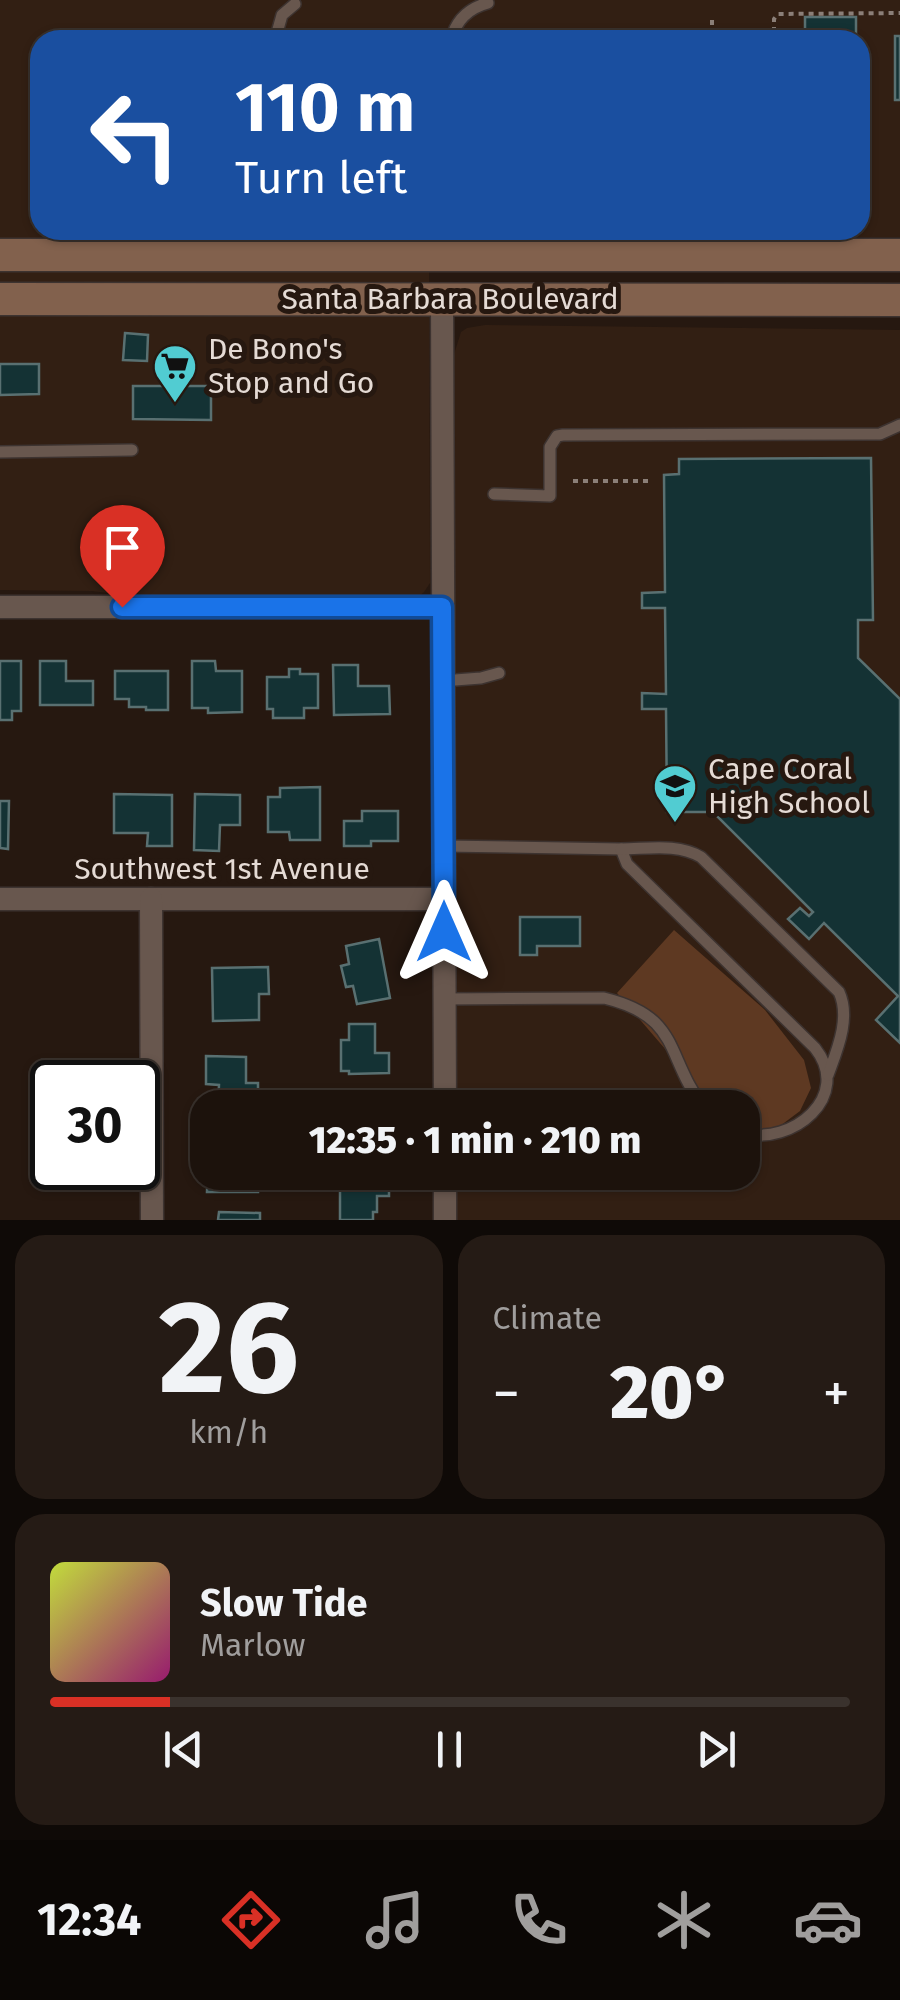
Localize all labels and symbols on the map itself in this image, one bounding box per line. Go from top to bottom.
street label: Santa Barbara Boulevard [281,281,619,317]
place label: De Bono's Stop and Go [208,331,374,401]
supermarket icon: De Bono's Stop and Go [152,343,198,404]
pin [80,505,165,608]
place label: Cape Coral High School [708,751,870,821]
school or university icon: Cape Coral High School [652,763,698,824]
street label: Southwest 1st Avenue [74,851,370,887]
position arrow [392,880,496,984]
speed limit sign: 30 [30,1060,160,1190]

